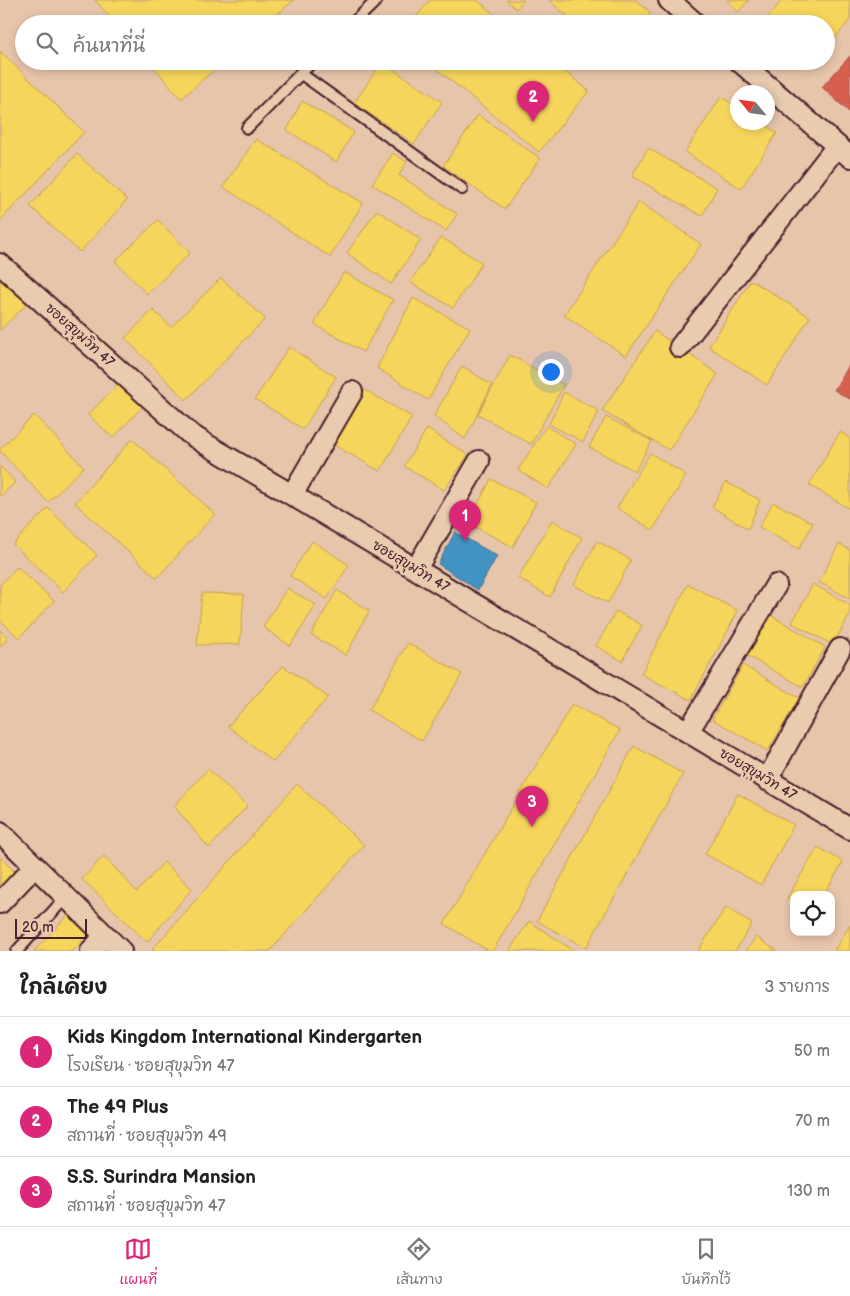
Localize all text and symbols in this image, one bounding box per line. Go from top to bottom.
search box [15,15,835,70]
icon: search [33,29,61,57]
text: ค้นหาที่นี่ [73,35,145,58]
pin: 2 [517,81,549,122]
north arrow [730,85,775,130]
street label: ซอยสุขุมวิท 47 [41,299,118,371]
your location [538,359,564,385]
pin: 1 [449,500,481,541]
street label: ซอยสุขุมวิท 47 [369,536,453,597]
street label: ซอยสุขุมวิท 47 [716,744,800,805]
pin: 3 [516,786,548,827]
map controls [790,891,835,936]
button: locate [790,891,835,936]
scale bar [15,916,88,939]
text: 20 m [22,919,54,936]
text: ใกล้เคียง [20,975,107,1000]
text: 3 รายการ [765,978,830,997]
text: Kids Kingdom International Kindergarten [67,1026,422,1049]
text: 1 [33,1042,39,1061]
text: 50 m [794,1042,830,1061]
text: โรงเรียน · ซอยสุขุมวิท 47 [67,1057,234,1076]
text: The 49 Plus [67,1096,168,1119]
text: 2 [31,1112,41,1131]
text: 70 m [795,1112,830,1131]
text: สถานที่ · ซอยสุขุมวิท 49 [67,1127,227,1146]
text: S.S. Surindra Mansion [67,1166,256,1189]
text: 3 [31,1182,41,1201]
text: 130 m [787,1182,830,1201]
text: สถานที่ · ซอยสุขุมวิท 47 [67,1197,225,1216]
tab: แผนที่ [119,1235,157,1289]
tab: เส้นทาง [396,1235,442,1289]
tab: บันทึกไว้ [681,1235,731,1289]

